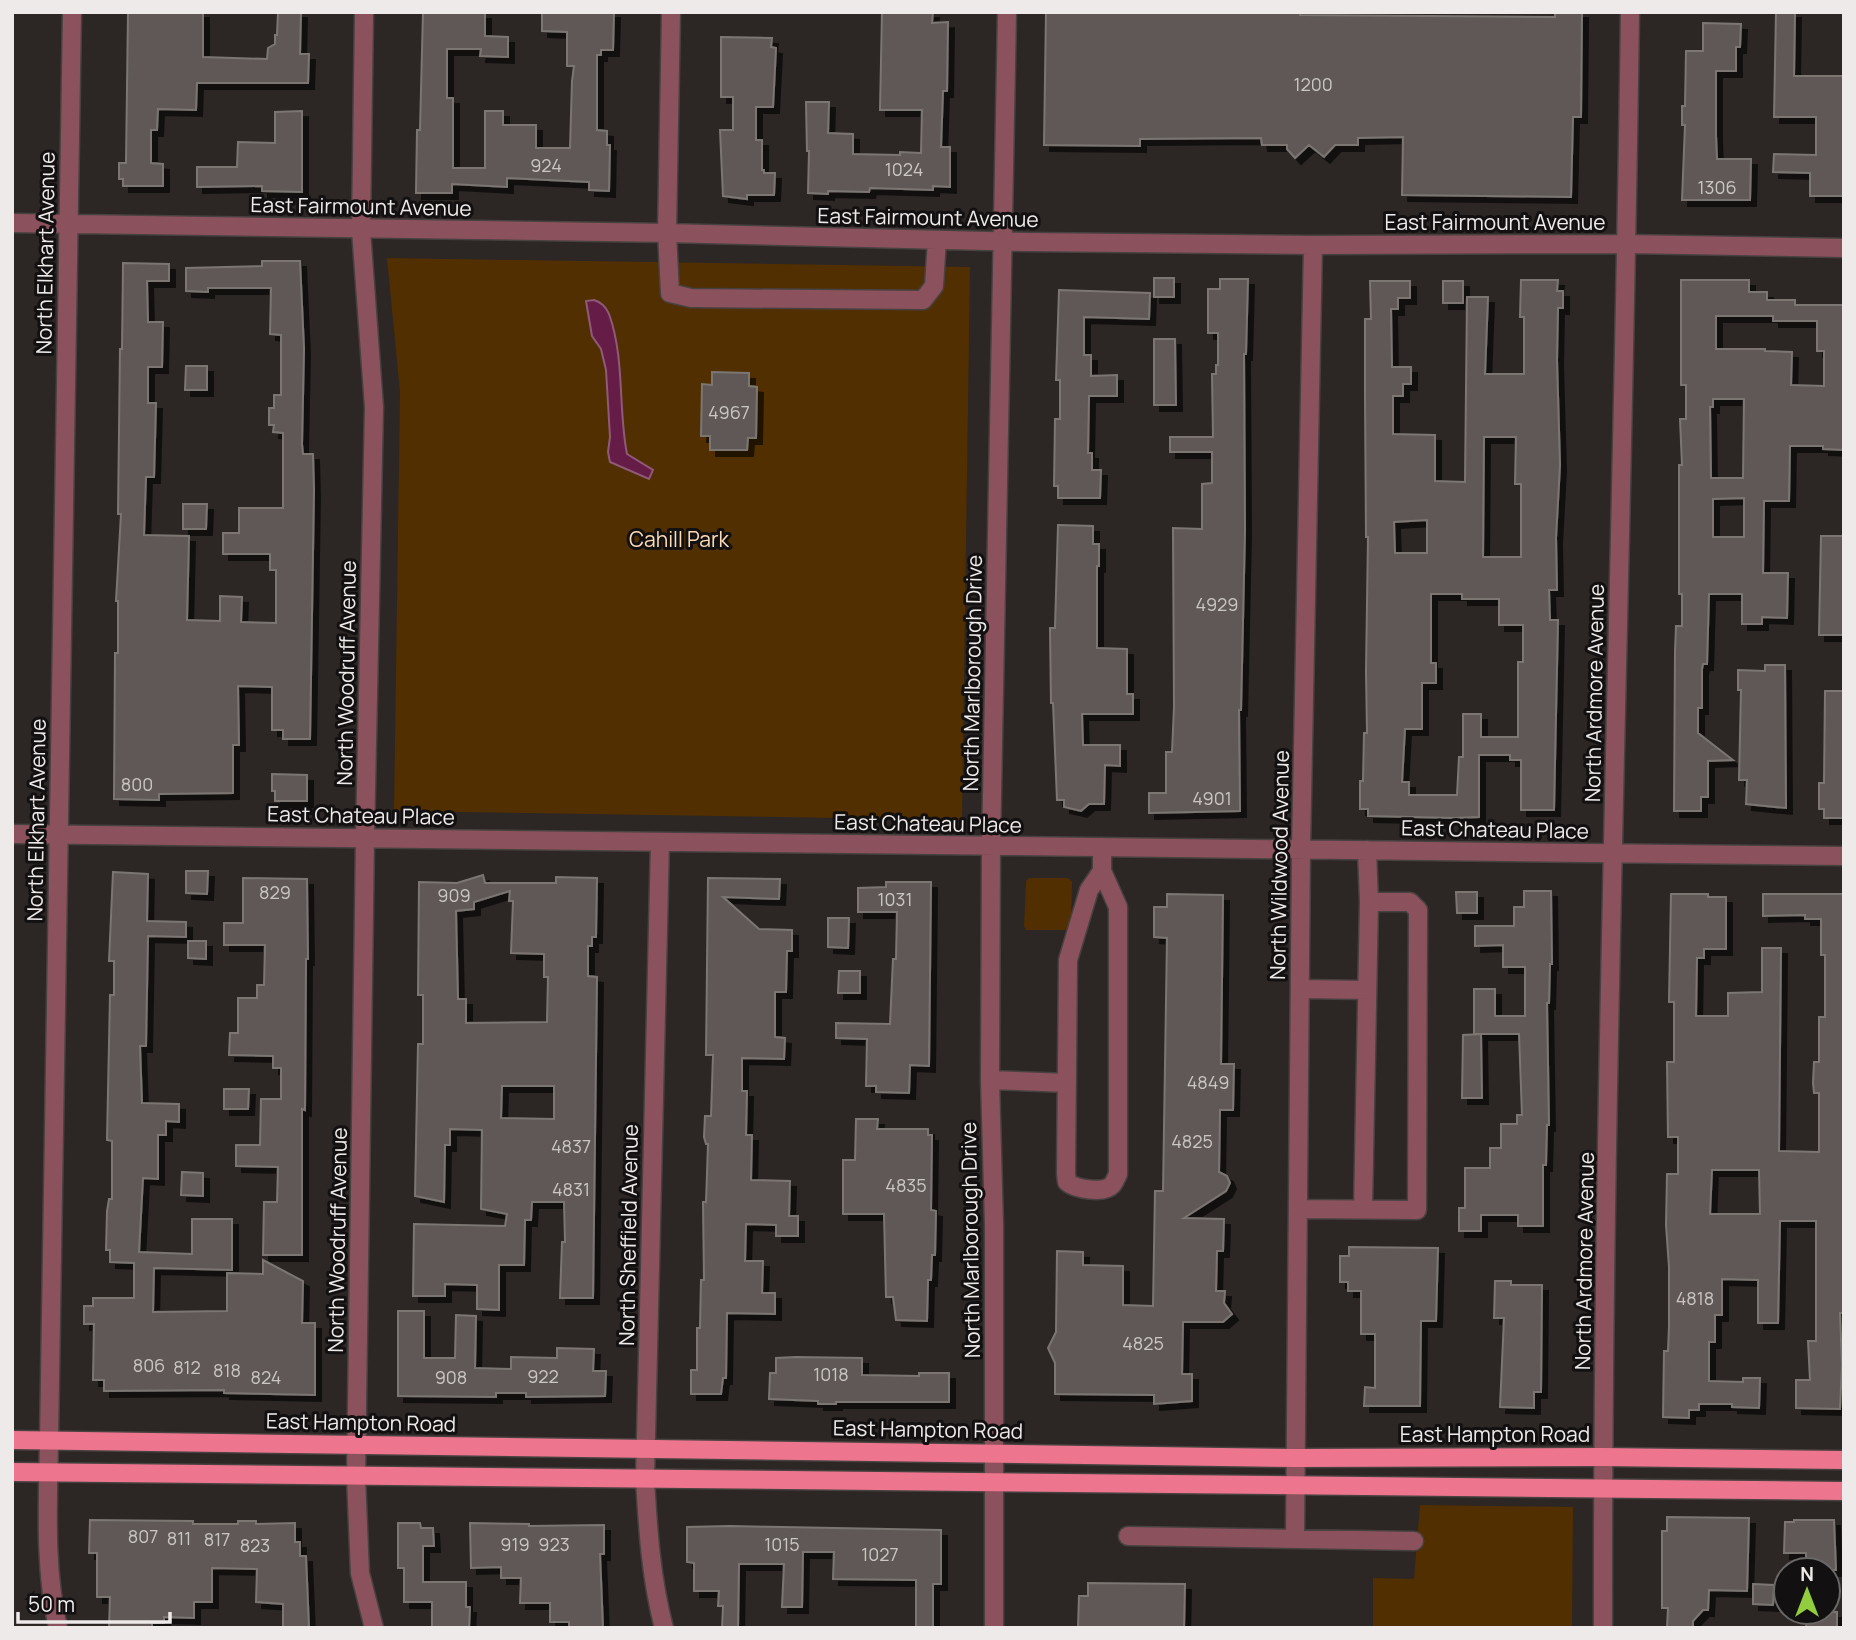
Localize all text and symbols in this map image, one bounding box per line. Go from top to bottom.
house number: 1200 [1293,72,1333,96]
street label: North Elkhart Avenue [29,151,61,355]
house number: 924 [530,153,562,177]
house number: 1024 [885,157,923,181]
house number: 1306 [1697,175,1737,199]
street label: East Fairmount Avenue [250,190,472,222]
street label: East Fairmount Avenue [817,201,1039,233]
street label: East Fairmount Avenue [1384,208,1606,236]
house number: 4967 [708,400,750,424]
park label: Cahill Park [629,525,730,553]
street label: North Marlborough Drive [956,554,988,792]
street label: North Woodruff Avenue [330,560,362,786]
street label: North Ardmore Avenue [1578,584,1610,802]
house number: 4929 [1195,592,1239,616]
street label: North Elkhart Avenue [20,718,52,922]
street label: North Wildwood Avenue [1263,750,1295,980]
house number: 800 [121,772,153,796]
house number: 4901 [1192,786,1232,810]
street label: East Chateau Place [267,799,455,831]
street label: East Chateau Place [834,807,1022,839]
street label: East Chateau Place [1401,813,1589,845]
house number: 829 [259,880,291,904]
house number: 909 [437,883,471,907]
house number: 1031 [878,887,912,911]
house number: 4849 [1187,1070,1229,1094]
street label: North Marlborough Drive [954,1121,986,1359]
street label: North Sheffield Avenue [612,1124,644,1346]
street label: North Woodruff Avenue [321,1127,353,1353]
house number: 4825 [1171,1129,1213,1153]
house number: 4837 [551,1134,591,1158]
street label: North Ardmore Avenue [1568,1152,1600,1370]
house number: 4835 [885,1173,927,1197]
house number: 4831 [552,1177,590,1201]
house number: 4818 [1676,1286,1714,1310]
house number: 4825 [1122,1331,1164,1355]
house number: 806 [133,1353,165,1377]
house number: 812 [173,1355,201,1379]
house number: 818 [213,1358,241,1382]
house number: 1018 [813,1362,849,1386]
house number: 922 [527,1364,559,1388]
house number: 824 [251,1365,281,1389]
house number: 908 [435,1365,467,1389]
street label: East Hampton Road [266,1406,456,1438]
street label: East Hampton Road [833,1413,1023,1445]
street label: East Hampton Road [1400,1420,1590,1448]
house number: 807 [128,1524,158,1548]
house number: 811 [167,1526,191,1550]
house number: 817 [204,1527,230,1551]
house number: 919 [500,1532,530,1556]
house number: 923 [538,1532,570,1556]
house number: 1015 [764,1532,800,1556]
house number: 823 [240,1533,270,1557]
house number: 1027 [861,1542,899,1566]
north arrow [1772,1556,1842,1626]
text: N [1800,1561,1814,1587]
scale bar [18,1580,170,1624]
text: 50 m [28,1590,75,1618]

